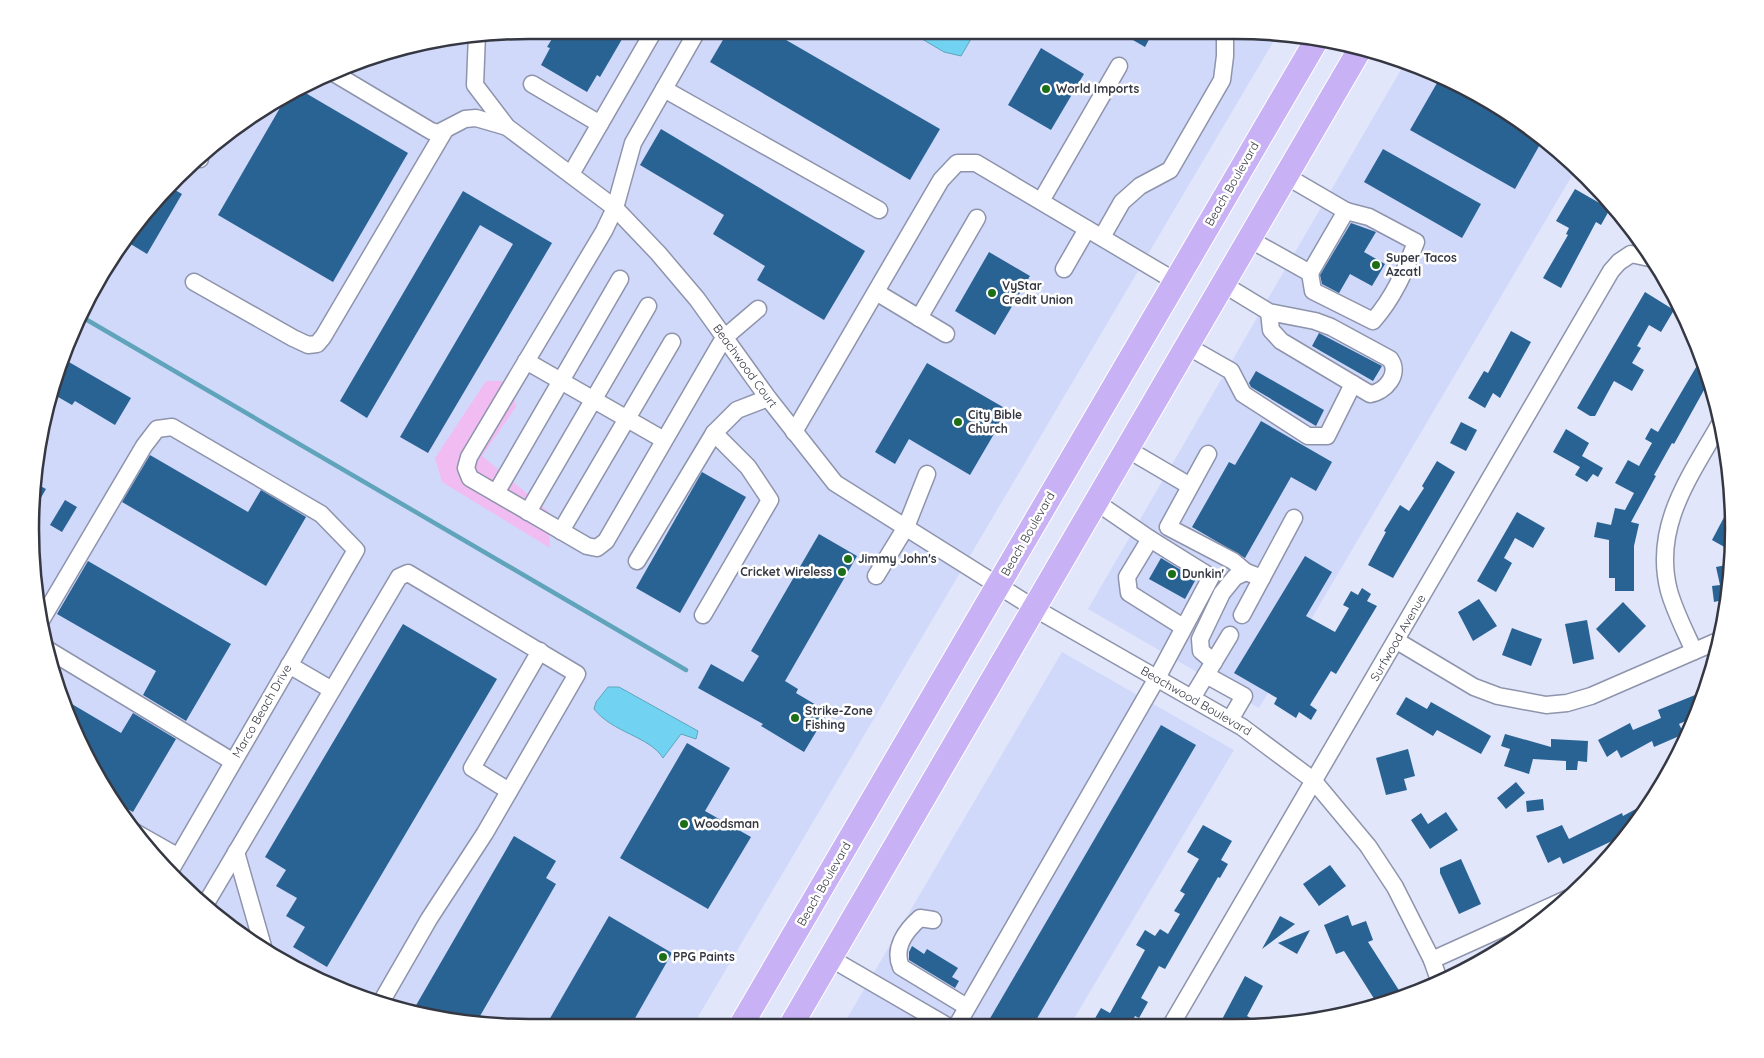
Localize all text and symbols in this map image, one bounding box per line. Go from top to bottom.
place label: World Imports [1056,81,1140,96]
marker: World Imports [1040,83,1052,95]
street label: Beach Boulevard [1201,139,1262,228]
place label: Super Tacos Azcatl [1386,250,1457,279]
marker: Super Tacos Azcatl [1370,259,1382,271]
place label: VyStar Credit Union [1002,278,1073,307]
marker: VyStar Credit Union [986,287,998,299]
street label: Beachwood Court [710,321,781,410]
place label: City Bible Church [968,407,1022,436]
marker: City Bible Church [952,416,964,428]
street label: Beach Boulevard [997,489,1058,578]
place label: Jimmy John's [858,551,937,566]
marker: Jimmy John's [842,553,854,565]
place label: Cricket Wireless [740,564,832,579]
marker: Cricket Wireless [836,566,848,578]
place label: Dunkin' [1182,566,1225,581]
marker: Dunkin' [1166,568,1178,580]
street label: Surfwood Avenue [1367,592,1429,684]
street label: Marco Beach Drive [229,661,295,760]
street label: Beachwood Boulevard [1138,663,1254,738]
place label: Strike-Zone Fishing [805,703,873,732]
marker: Strike-Zone Fishing [789,712,801,724]
place label: Woodsman [694,816,759,831]
marker: Woodsman [678,818,690,830]
street label: Beach Boulevard [793,839,854,928]
place label: PPG Paints [673,949,735,964]
marker: PPG Paints [657,951,669,963]

